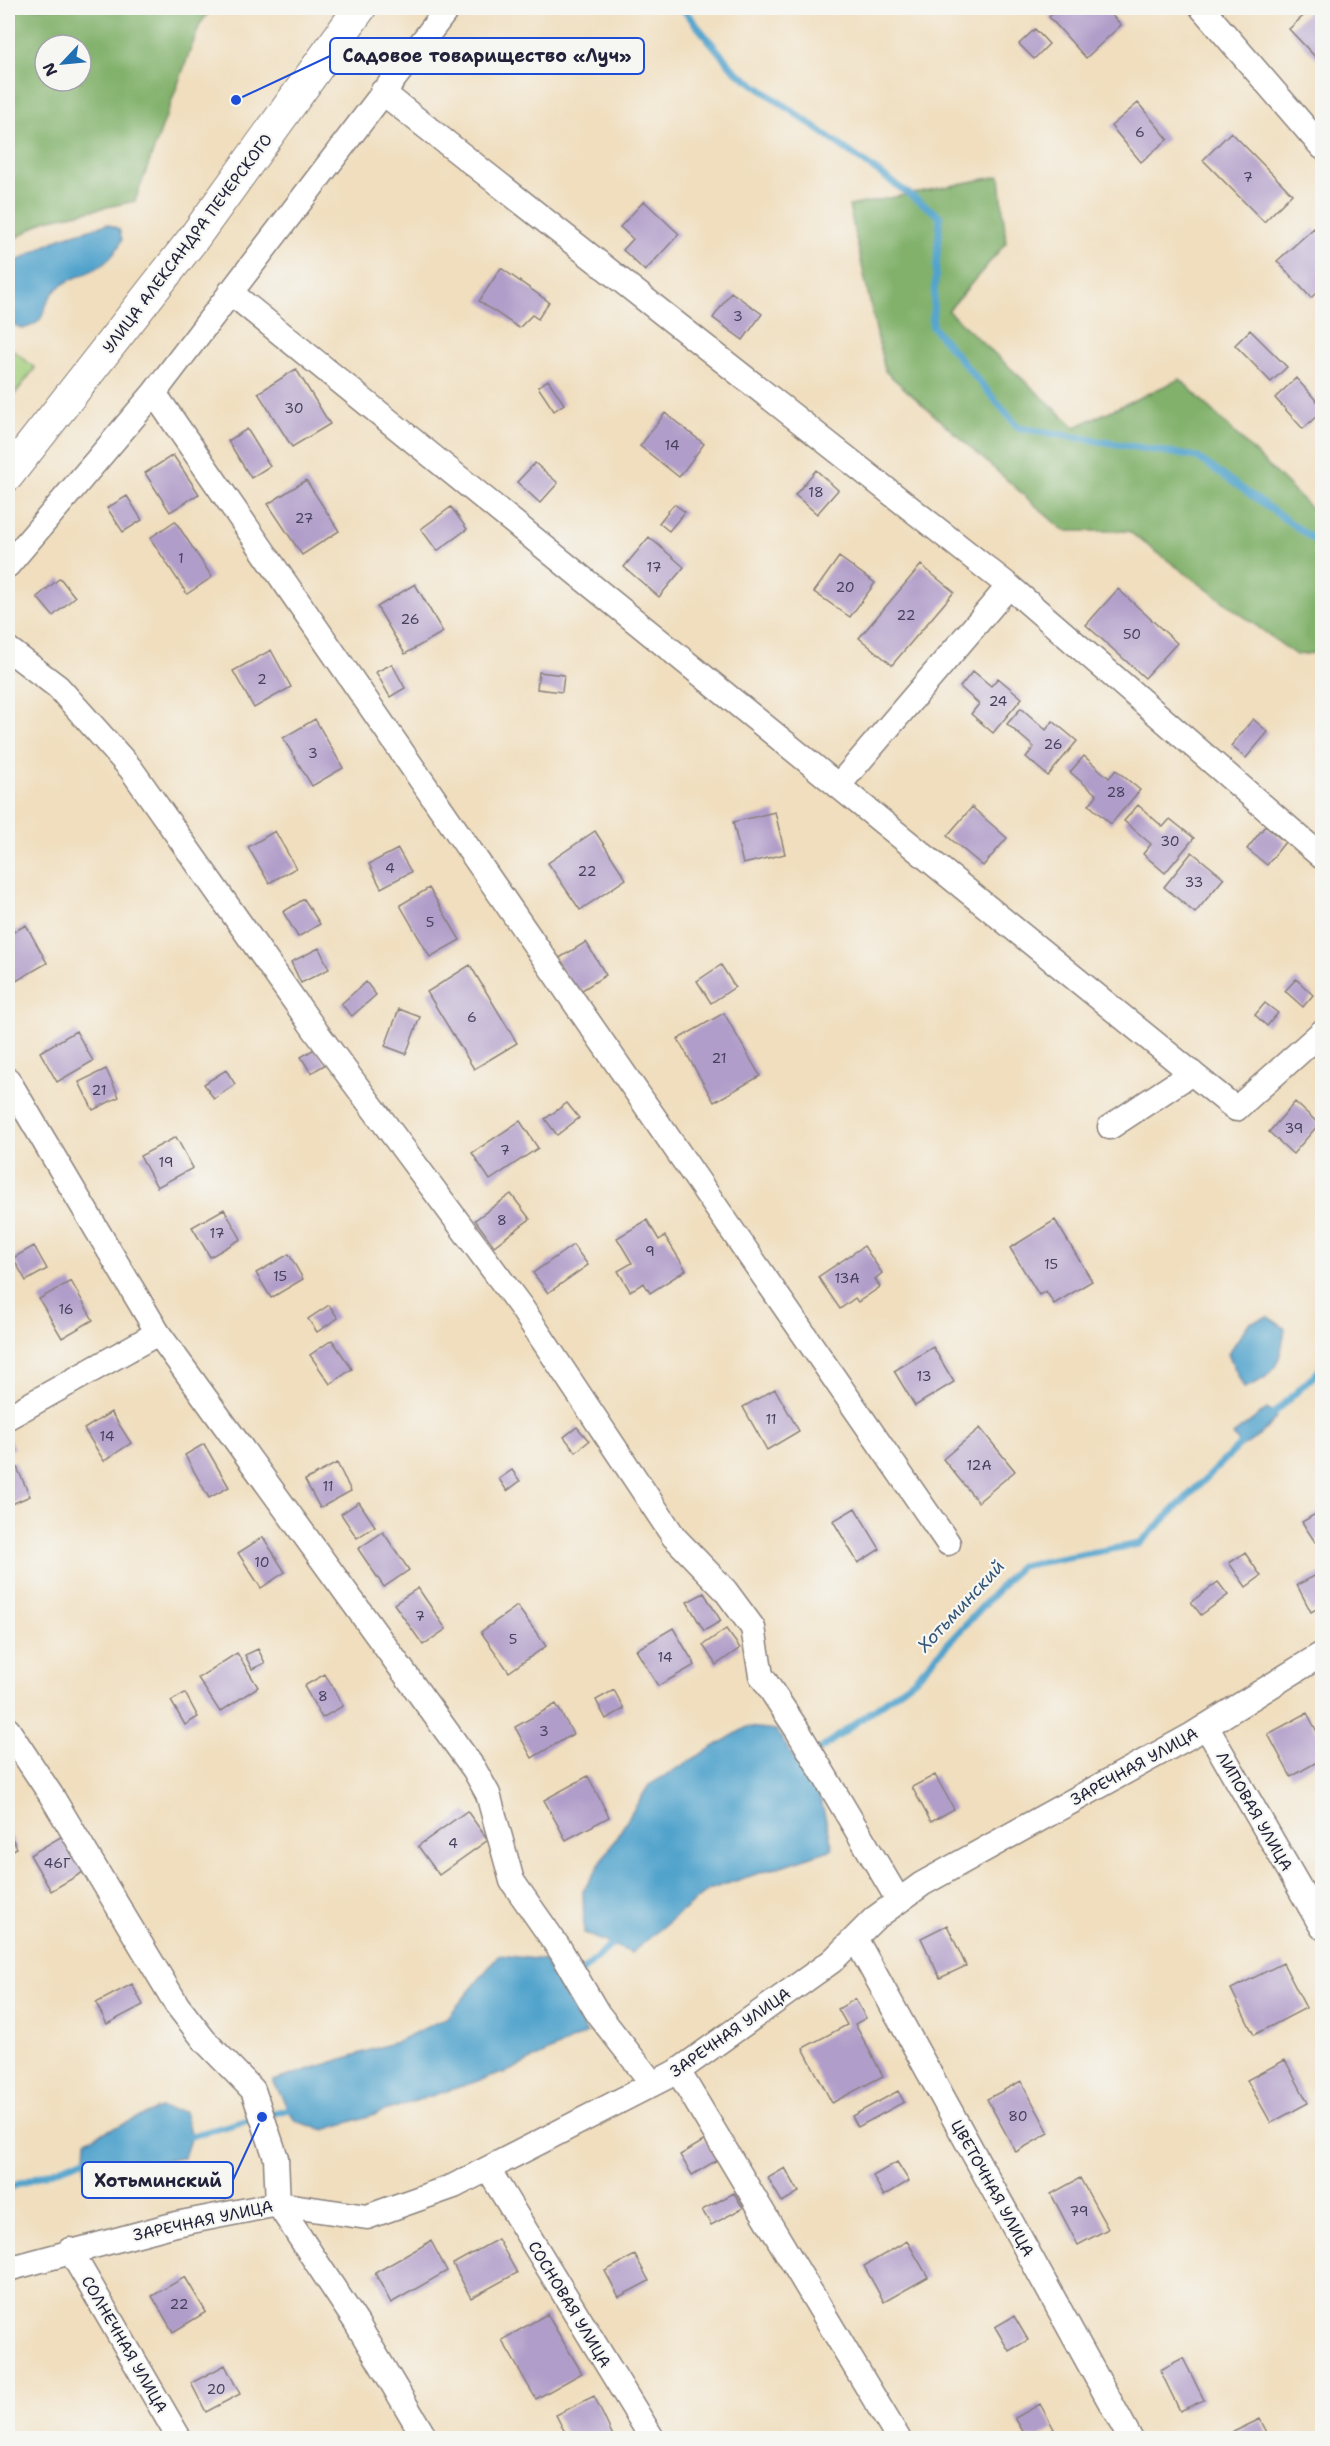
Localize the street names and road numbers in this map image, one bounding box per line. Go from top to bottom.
street label: УЛИЦА АЛЕКСАНДРА ПЕЧЕРСКОГО [98,129,277,357]
street label: ЗАРЕЧНАЯ УЛИЦА [1067,1723,1202,1810]
street label: ЛИПОВАЯ УЛИЦА [1212,1748,1297,1875]
street label: ЗАРЕЧНАЯ УЛИЦА [666,1983,795,2082]
street label: ЦВЕТОЧНАЯ УЛИЦА [946,2116,1039,2260]
street label: ЗАРЕЧНАЯ УЛИЦА [131,2195,275,2246]
street label: СОСНОВАЯ УЛИЦА [523,2237,616,2371]
street label: СОЛНЕЧНАЯ УЛИЦА [77,2272,172,2417]

